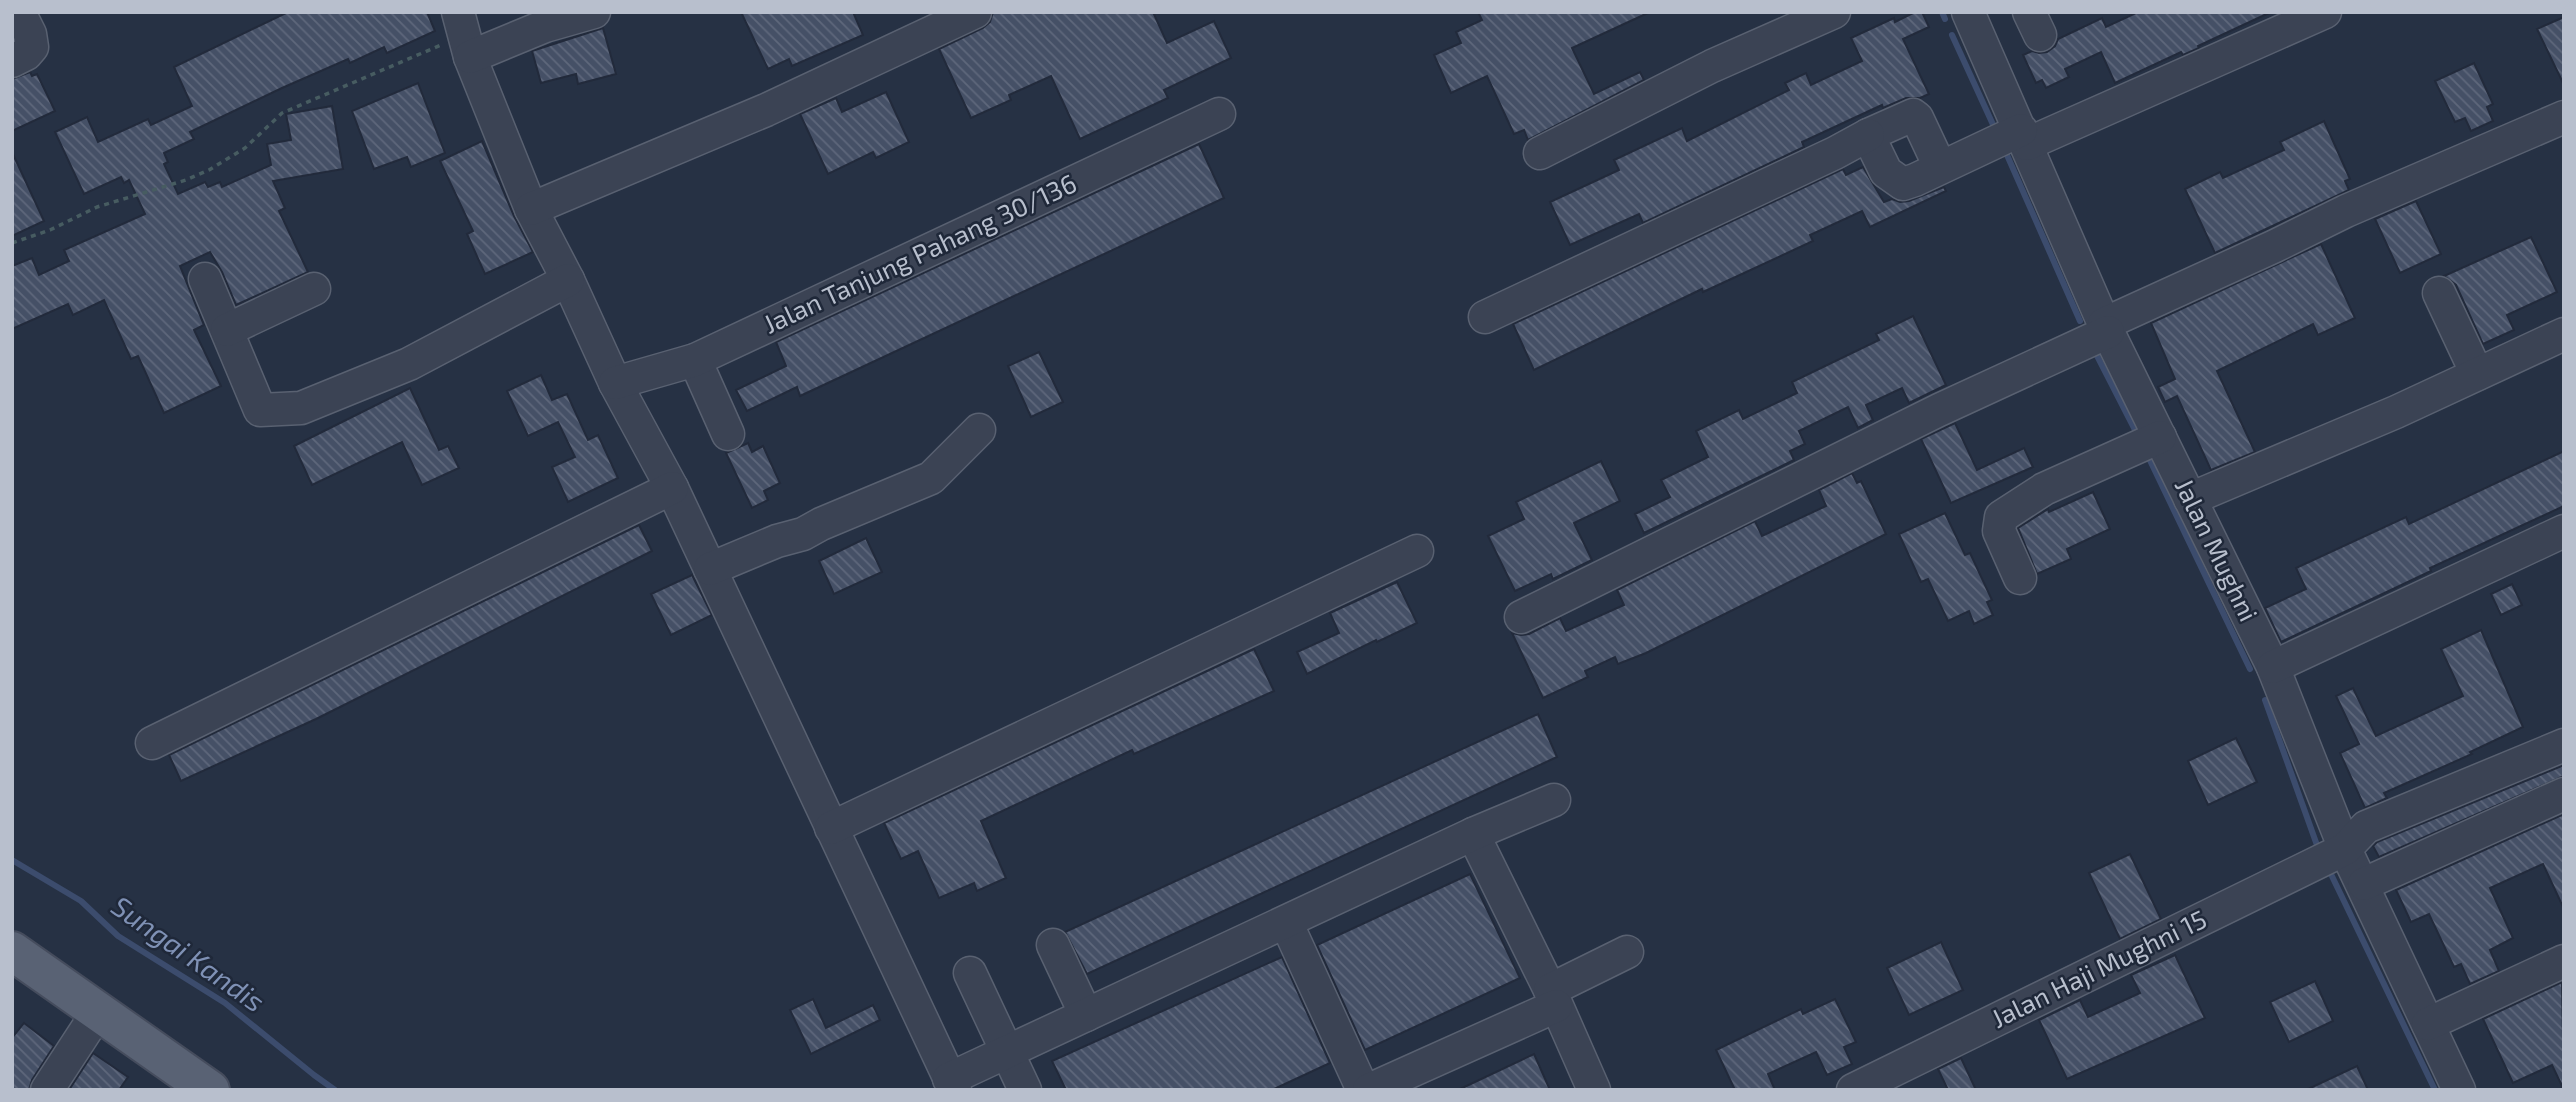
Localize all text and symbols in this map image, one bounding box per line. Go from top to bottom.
street label: Jalan Tanjung Pahang 30/136 [758,166,1081,339]
street label: Jalan Mughni [2169,473,2265,626]
water label: Sungai Kandis [106,888,271,1018]
street label: Jalan Haji Mughni 15 [1986,902,2211,1033]

